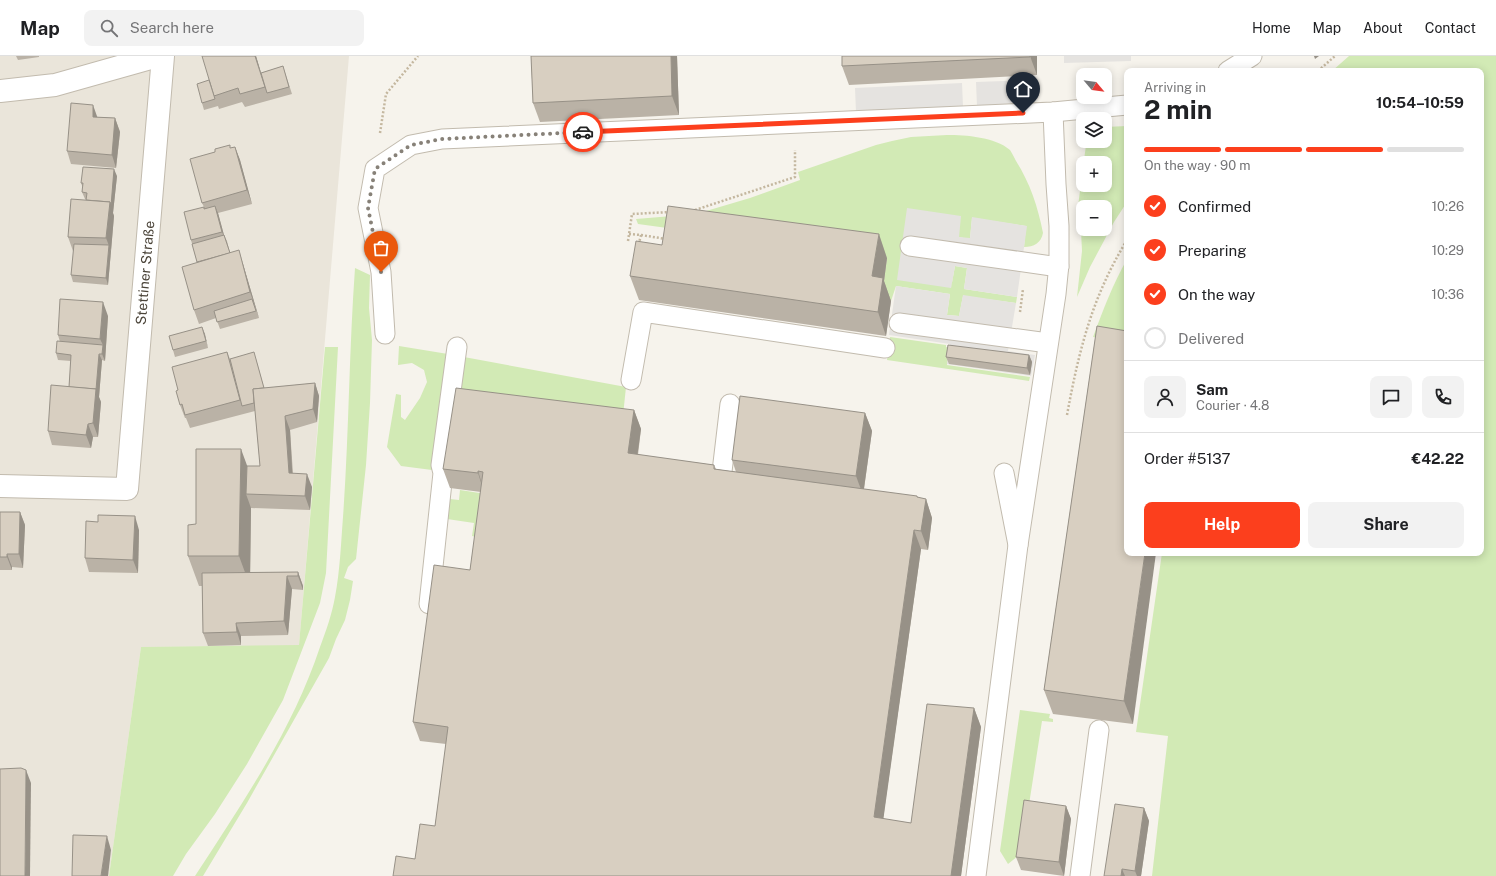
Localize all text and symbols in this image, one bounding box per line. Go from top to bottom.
search box [84,10,364,46]
text: Map [20,17,60,39]
icon: search [98,17,120,39]
text: Search here [130,19,214,36]
text: Home [1252,20,1291,36]
text: Map [1313,20,1341,36]
text: About [1363,20,1403,36]
text: Contact [1425,20,1476,36]
north arrow [1076,68,1112,104]
map controls [1076,68,1112,236]
pin [1006,72,1040,113]
icon: home [1012,78,1034,100]
text: Arriving in [1144,80,1206,95]
text: 2 min [1144,94,1212,125]
text: 10:54–10:59 [1376,94,1464,111]
courier [563,112,603,152]
button: layers [1076,112,1112,148]
icon: car [572,121,594,143]
button: + [1076,156,1112,192]
text: On the way · 90 m [1144,158,1251,173]
icon: check [1144,195,1166,217]
text: Confirmed [1178,198,1251,215]
text: 10:26 [1432,199,1464,214]
button: − [1076,200,1112,236]
street label: Stettiner Straße [133,220,157,325]
pin [364,231,398,272]
icon: bag [370,237,392,259]
icon: check [1144,239,1166,261]
text: Preparing [1178,242,1247,259]
text: 10:29 [1432,243,1464,258]
icon: check [1144,283,1166,305]
text: On the way [1178,286,1255,303]
text: 10:36 [1432,287,1464,302]
text: Delivered [1178,330,1244,347]
button: person [1144,376,1186,418]
button: chat [1370,376,1412,418]
button: phone [1422,376,1464,418]
text: Sam [1196,381,1228,398]
text: Courier · 4.8 [1196,398,1269,413]
text: Order #5137 [1144,450,1231,467]
text: €42.22 [1411,450,1464,467]
button: Help [1144,502,1300,548]
button: Share [1308,502,1464,548]

